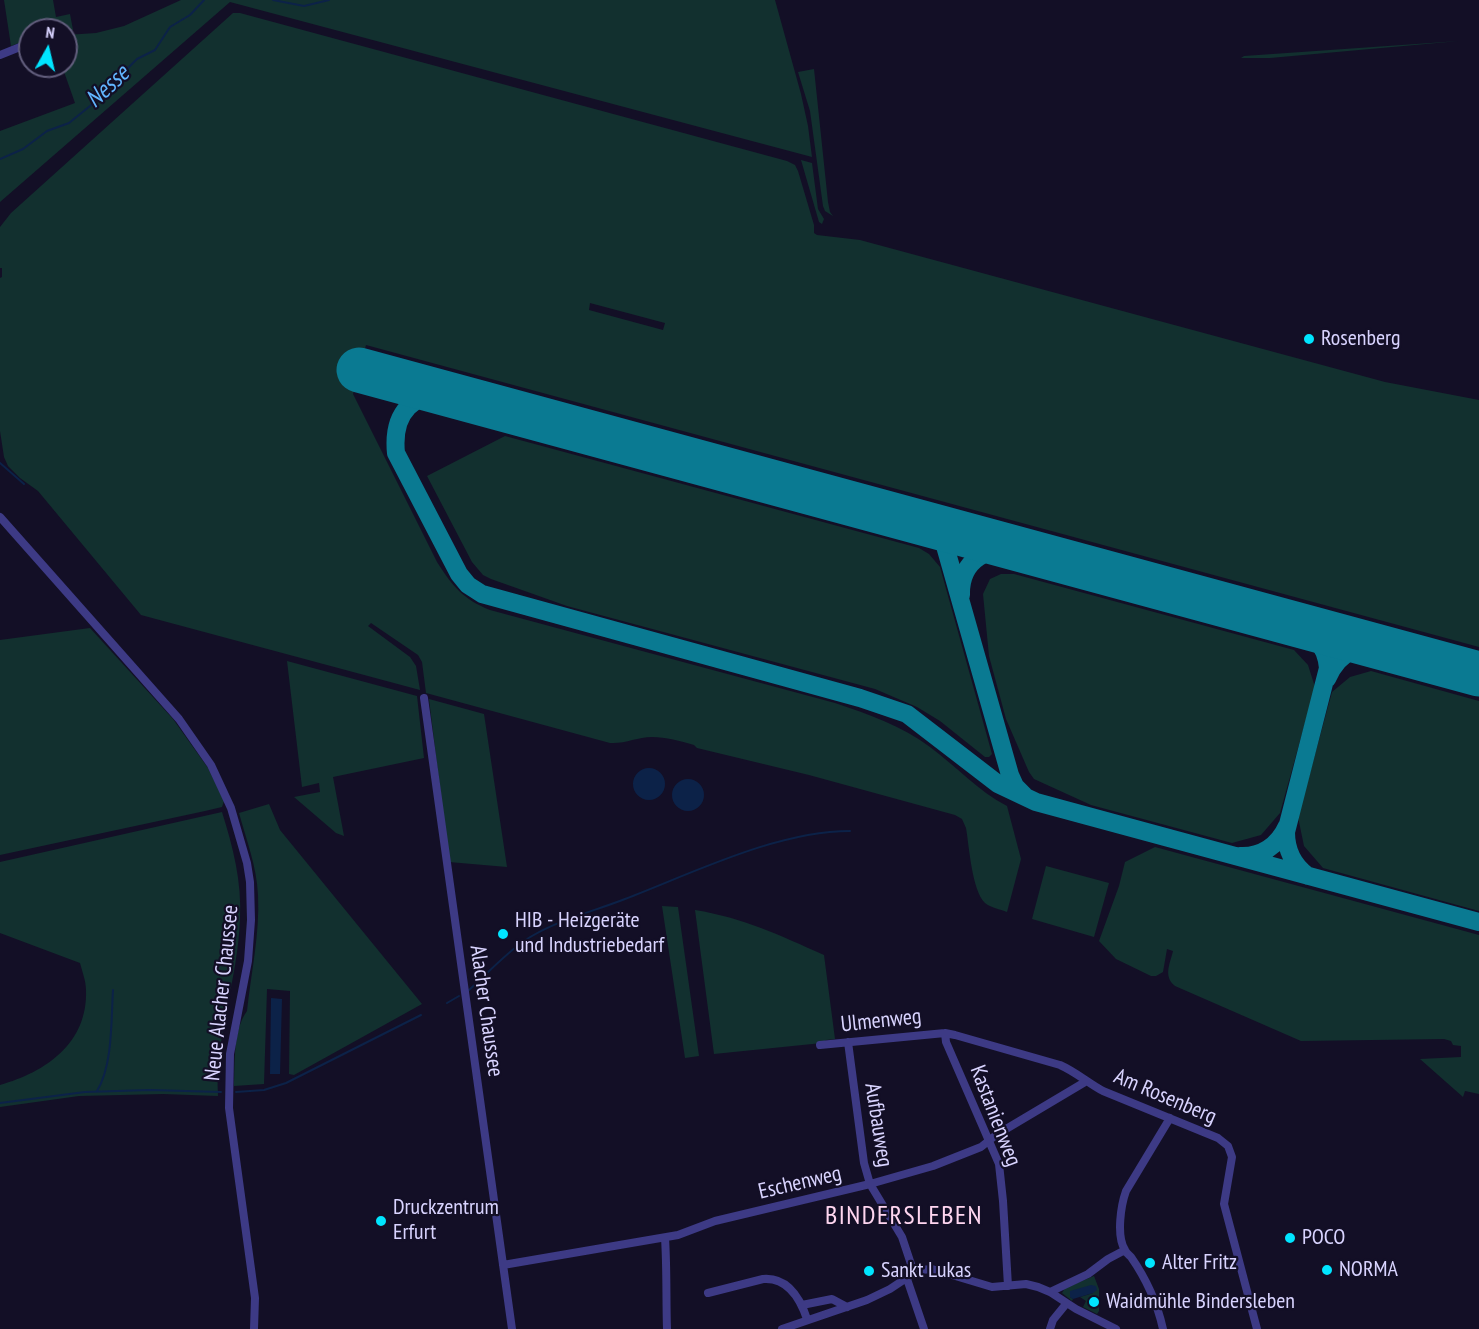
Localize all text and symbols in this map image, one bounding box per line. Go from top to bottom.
north arrow [18,18,78,78]
text: N [45,22,56,43]
water label: Nesse [80,60,136,114]
place label: Rosenberg [1321,326,1401,352]
marker: Rosenberg [1302,332,1316,346]
street label: Neue Alacher Chaussee [200,904,244,1082]
place label: HIB - Heizgeräte und Industriebedarf [515,908,664,960]
marker: HIB - Heizgeräte und Industriebedarf [496,927,510,941]
street label: Alacher Chaussee [464,944,508,1078]
street label: Ulmenweg [839,1004,923,1038]
street label: Kastanienweg [964,1062,1026,1170]
street label: Am Rosenberg [1110,1064,1220,1130]
street label: Aufbauweg [858,1081,898,1169]
street label: Eschenweg [756,1161,844,1205]
place label: Druckzentrum Erfurt [393,1195,499,1246]
district label: BINDERSLEBEN [825,1201,983,1233]
marker: Druckzentrum Erfurt [374,1214,388,1228]
place label: POCO [1302,1225,1345,1251]
marker: POCO [1283,1231,1297,1245]
place label: Alter Fritz [1162,1250,1237,1276]
marker: Alter Fritz [1143,1256,1157,1270]
place label: NORMA [1339,1257,1398,1283]
place label: Sankt Lukas [881,1258,971,1284]
marker: NORMA [1320,1263,1334,1277]
marker: Sankt Lukas [862,1264,876,1278]
place label: Waidmühle Bindersleben [1106,1289,1295,1315]
marker: Waidmühle Bindersleben [1087,1295,1101,1309]

